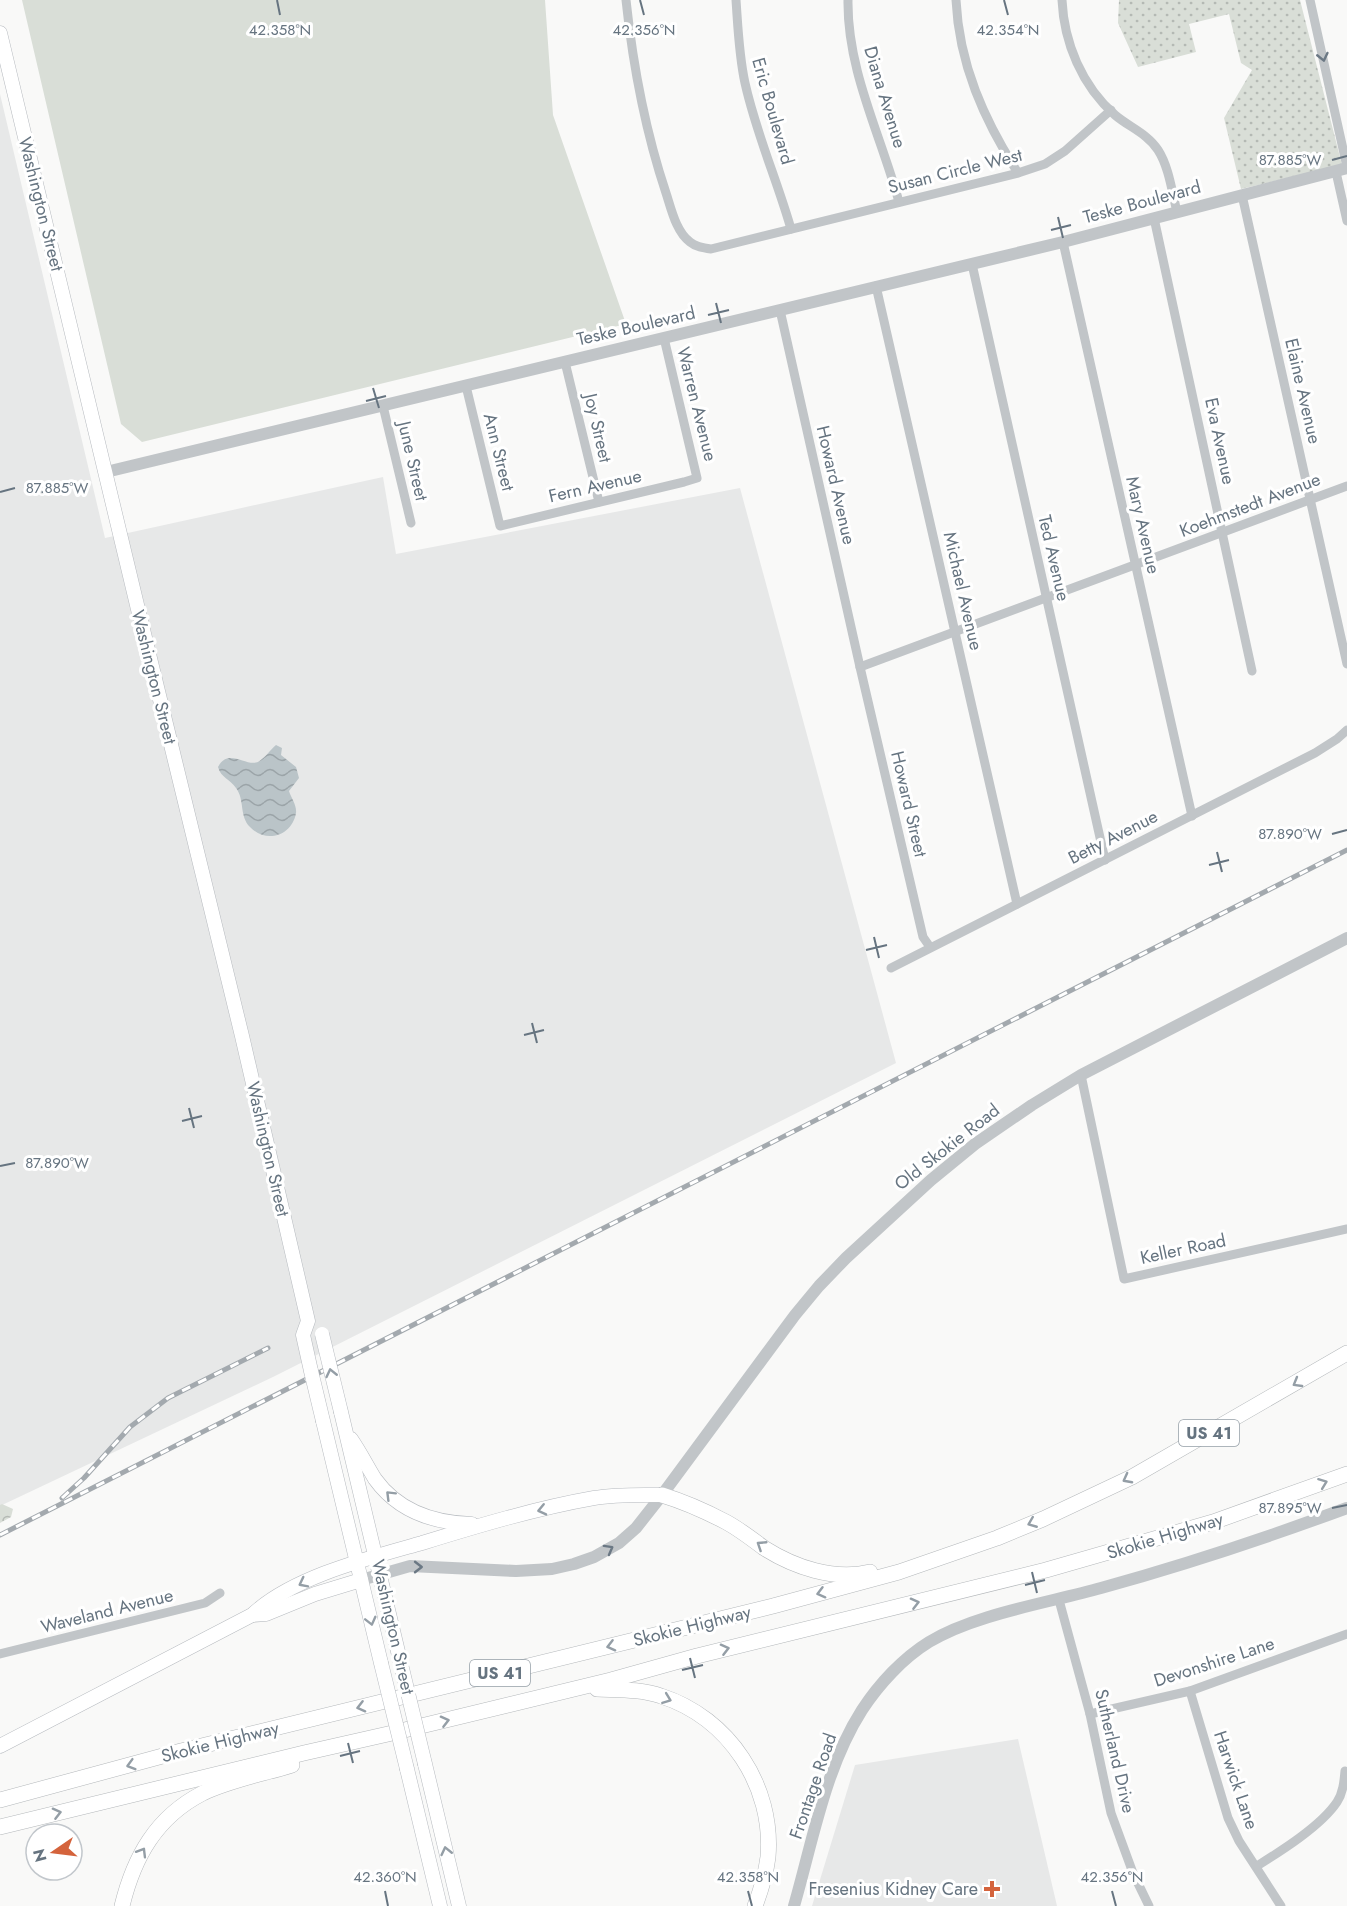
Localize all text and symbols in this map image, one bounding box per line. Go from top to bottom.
text: 42.358°N [249,19,311,41]
text: 42.356°N [613,19,675,41]
text: 42.354°N [977,19,1039,41]
street label: Diana Avenue [857,43,913,151]
one-way arrow [1315,52,1328,62]
street label: Eric Boulevard [745,54,801,168]
street label: Washington Street [12,134,70,275]
street label: Susan Circle West [885,142,1026,200]
text: 87.885°W [1259,149,1321,171]
street label: Teske Boulevard [1080,174,1204,230]
street label: Teske Boulevard [574,300,698,352]
street label: Elaine Avenue [1278,336,1328,446]
street label: Warren Avenue [670,344,724,464]
street label: Joy Street [577,389,619,466]
street label: Eva Avenue [1198,395,1242,487]
street label: Ann Street [477,410,521,494]
street label: June Street [391,417,435,504]
street label: Howard Avenue [810,423,862,547]
street label: Fern Avenue [546,463,644,509]
street label: Koehmstedt Avenue [1176,466,1324,544]
street label: Mary Avenue [1119,474,1167,576]
text: 87.885°W [26,477,88,499]
street label: Ted Avenue [1031,512,1077,604]
street label: Michael Avenue [937,529,989,653]
street label: Washington Street [125,607,183,748]
street label: Howard Street [884,748,934,860]
street label: Betty Avenue [1064,803,1162,871]
text: 87.890°W [1258,823,1322,845]
street label: Washington Street [240,1079,296,1220]
street label: Old Skokie Road [889,1098,1005,1196]
text: 87.890°W [25,1152,89,1174]
street label: Keller Road [1138,1227,1228,1271]
one-way arrow [326,1368,339,1378]
one-way arrow [1293,1375,1303,1387]
road number: US 41 [1179,1420,1239,1446]
one-way arrow [1123,1472,1133,1483]
one-way arrow [1317,1478,1328,1490]
one-way arrow [387,1492,398,1503]
text: 87.895°W [1258,1497,1322,1519]
one-way arrow [538,1503,548,1516]
street label: Skokie Highway [1104,1506,1226,1566]
one-way arrow [1028,1516,1039,1528]
one-way arrow [756,1541,767,1552]
one-way arrow [603,1544,613,1556]
street label: Washington Street [365,1557,421,1698]
one-way arrow [414,1561,423,1573]
one-way arrow [298,1576,309,1587]
street label: Waveland Avenue [38,1582,176,1640]
one-way arrow [816,1586,826,1599]
one-way arrow [909,1597,919,1610]
street label: Skokie Highway [630,1599,754,1653]
one-way arrow [364,1616,377,1626]
street label: Devonshire Lane [1150,1630,1278,1694]
one-way arrow [606,1638,616,1651]
one-way arrow [720,1644,730,1657]
road number: US 41 [470,1660,530,1686]
street label: Sutherland Drive [1088,1686,1142,1816]
one-way arrow [661,1691,671,1704]
one-way arrow [356,1700,366,1713]
street label: Skokie Highway [158,1715,282,1769]
one-way arrow [439,1715,449,1728]
street label: Harwick Lane [1207,1727,1265,1833]
street label: Frontage Road [783,1729,843,1843]
one-way arrow [126,1758,137,1770]
one-way arrow [52,1807,62,1820]
north arrow [24,1822,84,1882]
one-way arrow [440,1846,453,1856]
text: N [27,1847,53,1864]
one-way arrow [135,1848,147,1858]
text: 42.360°N [353,1866,417,1888]
text: 42.358°N [717,1866,779,1888]
text: 42.356°N [1081,1866,1143,1888]
place label: Fresenius Kidney Care [808,1876,978,1902]
marker: Fresenius Kidney Care [983,1880,1001,1898]

